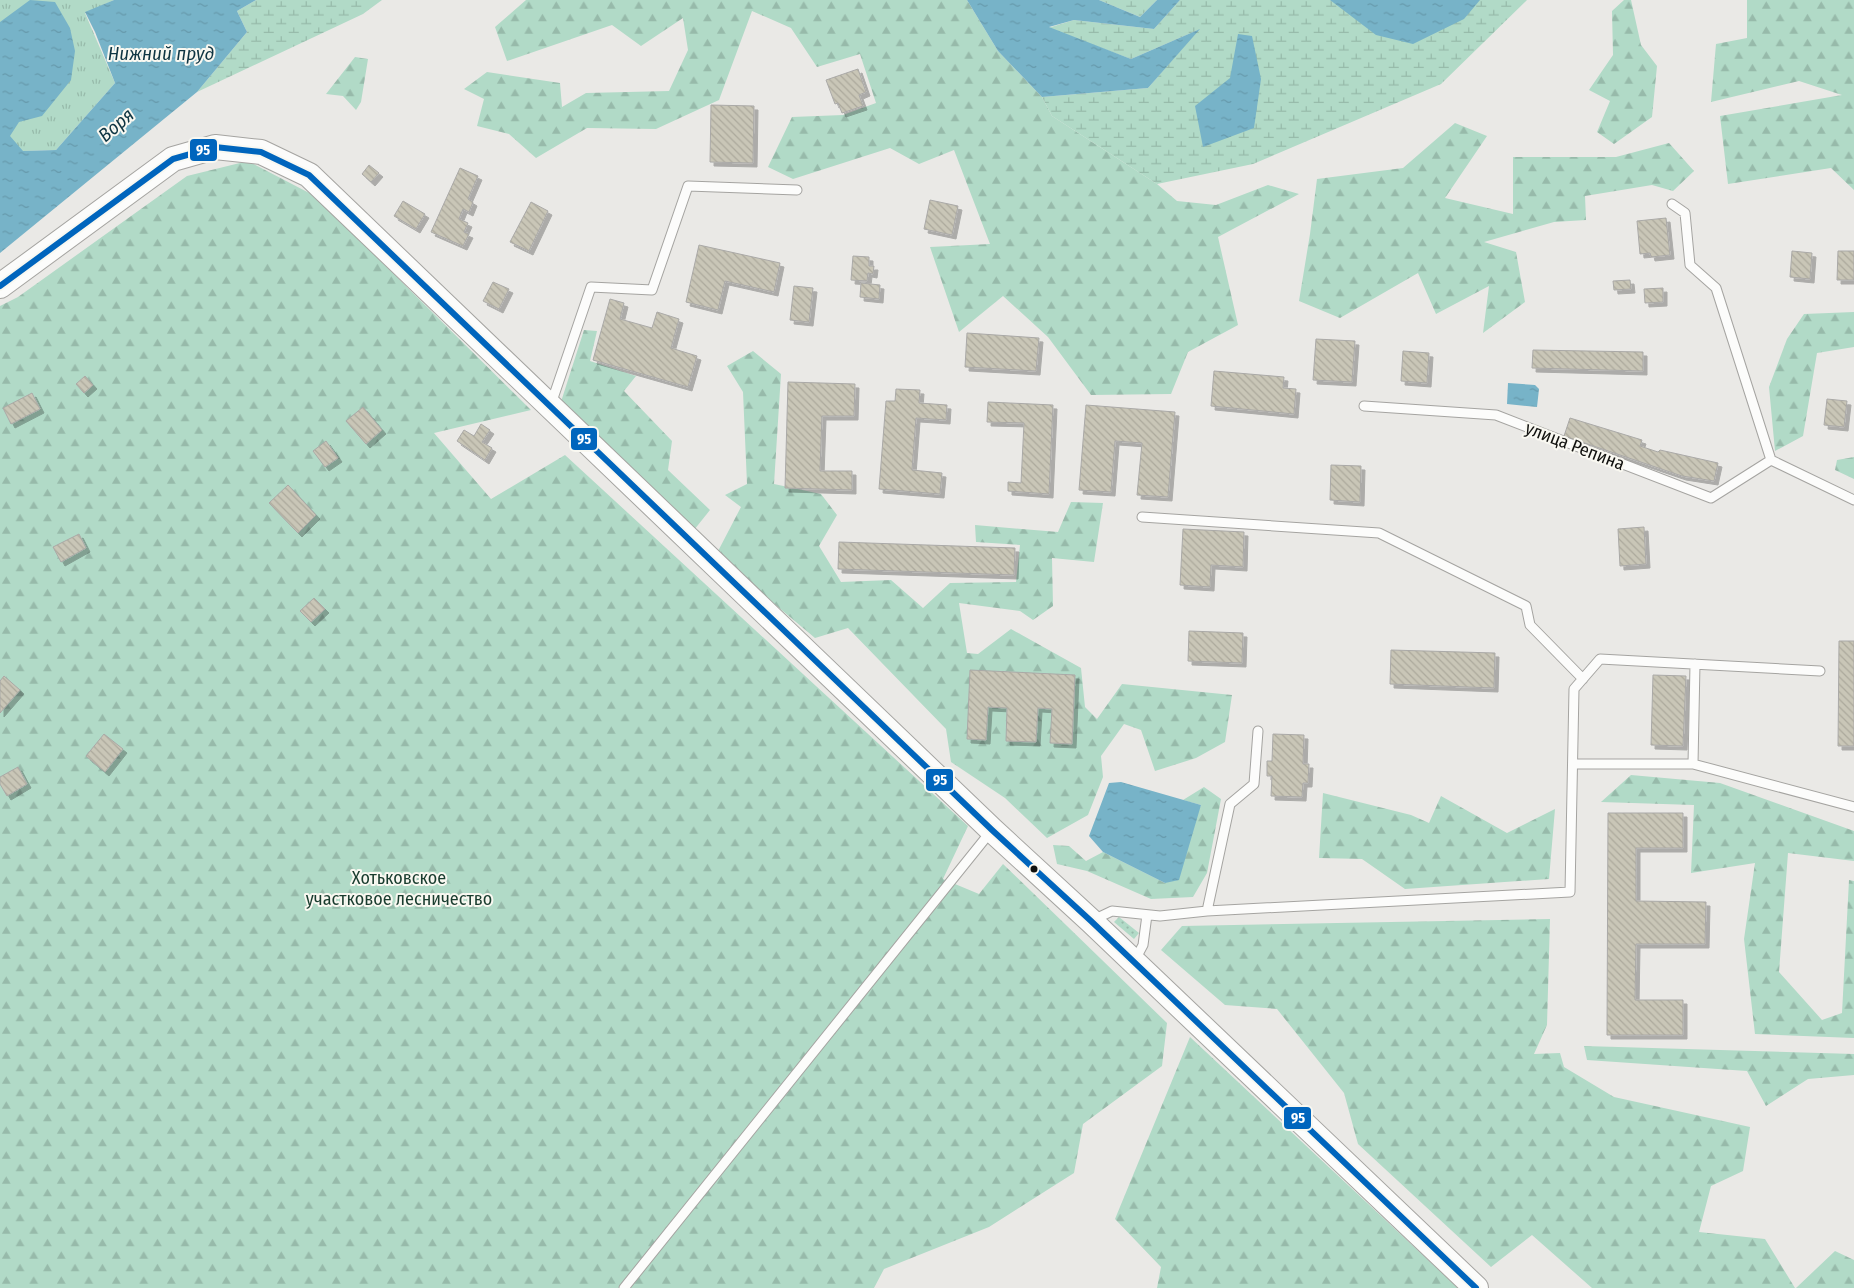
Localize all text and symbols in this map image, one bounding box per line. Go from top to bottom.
water label: Нижний пруд [108,42,214,65]
water label: Воря [94,103,138,147]
line badge: 95 [189,138,218,162]
text: 95 [196,142,210,159]
street label: улица Репина [1522,417,1628,475]
line badge: 95 [570,427,598,451]
text: 95 [577,431,591,448]
line badge: 95 [925,768,954,792]
text: 95 [933,772,947,789]
unlabelled marker [1029,864,1039,874]
park label: Хотьковское участковое лесничество [306,867,492,910]
line badge: 95 [1283,1106,1312,1130]
text: 95 [1291,1110,1305,1127]

